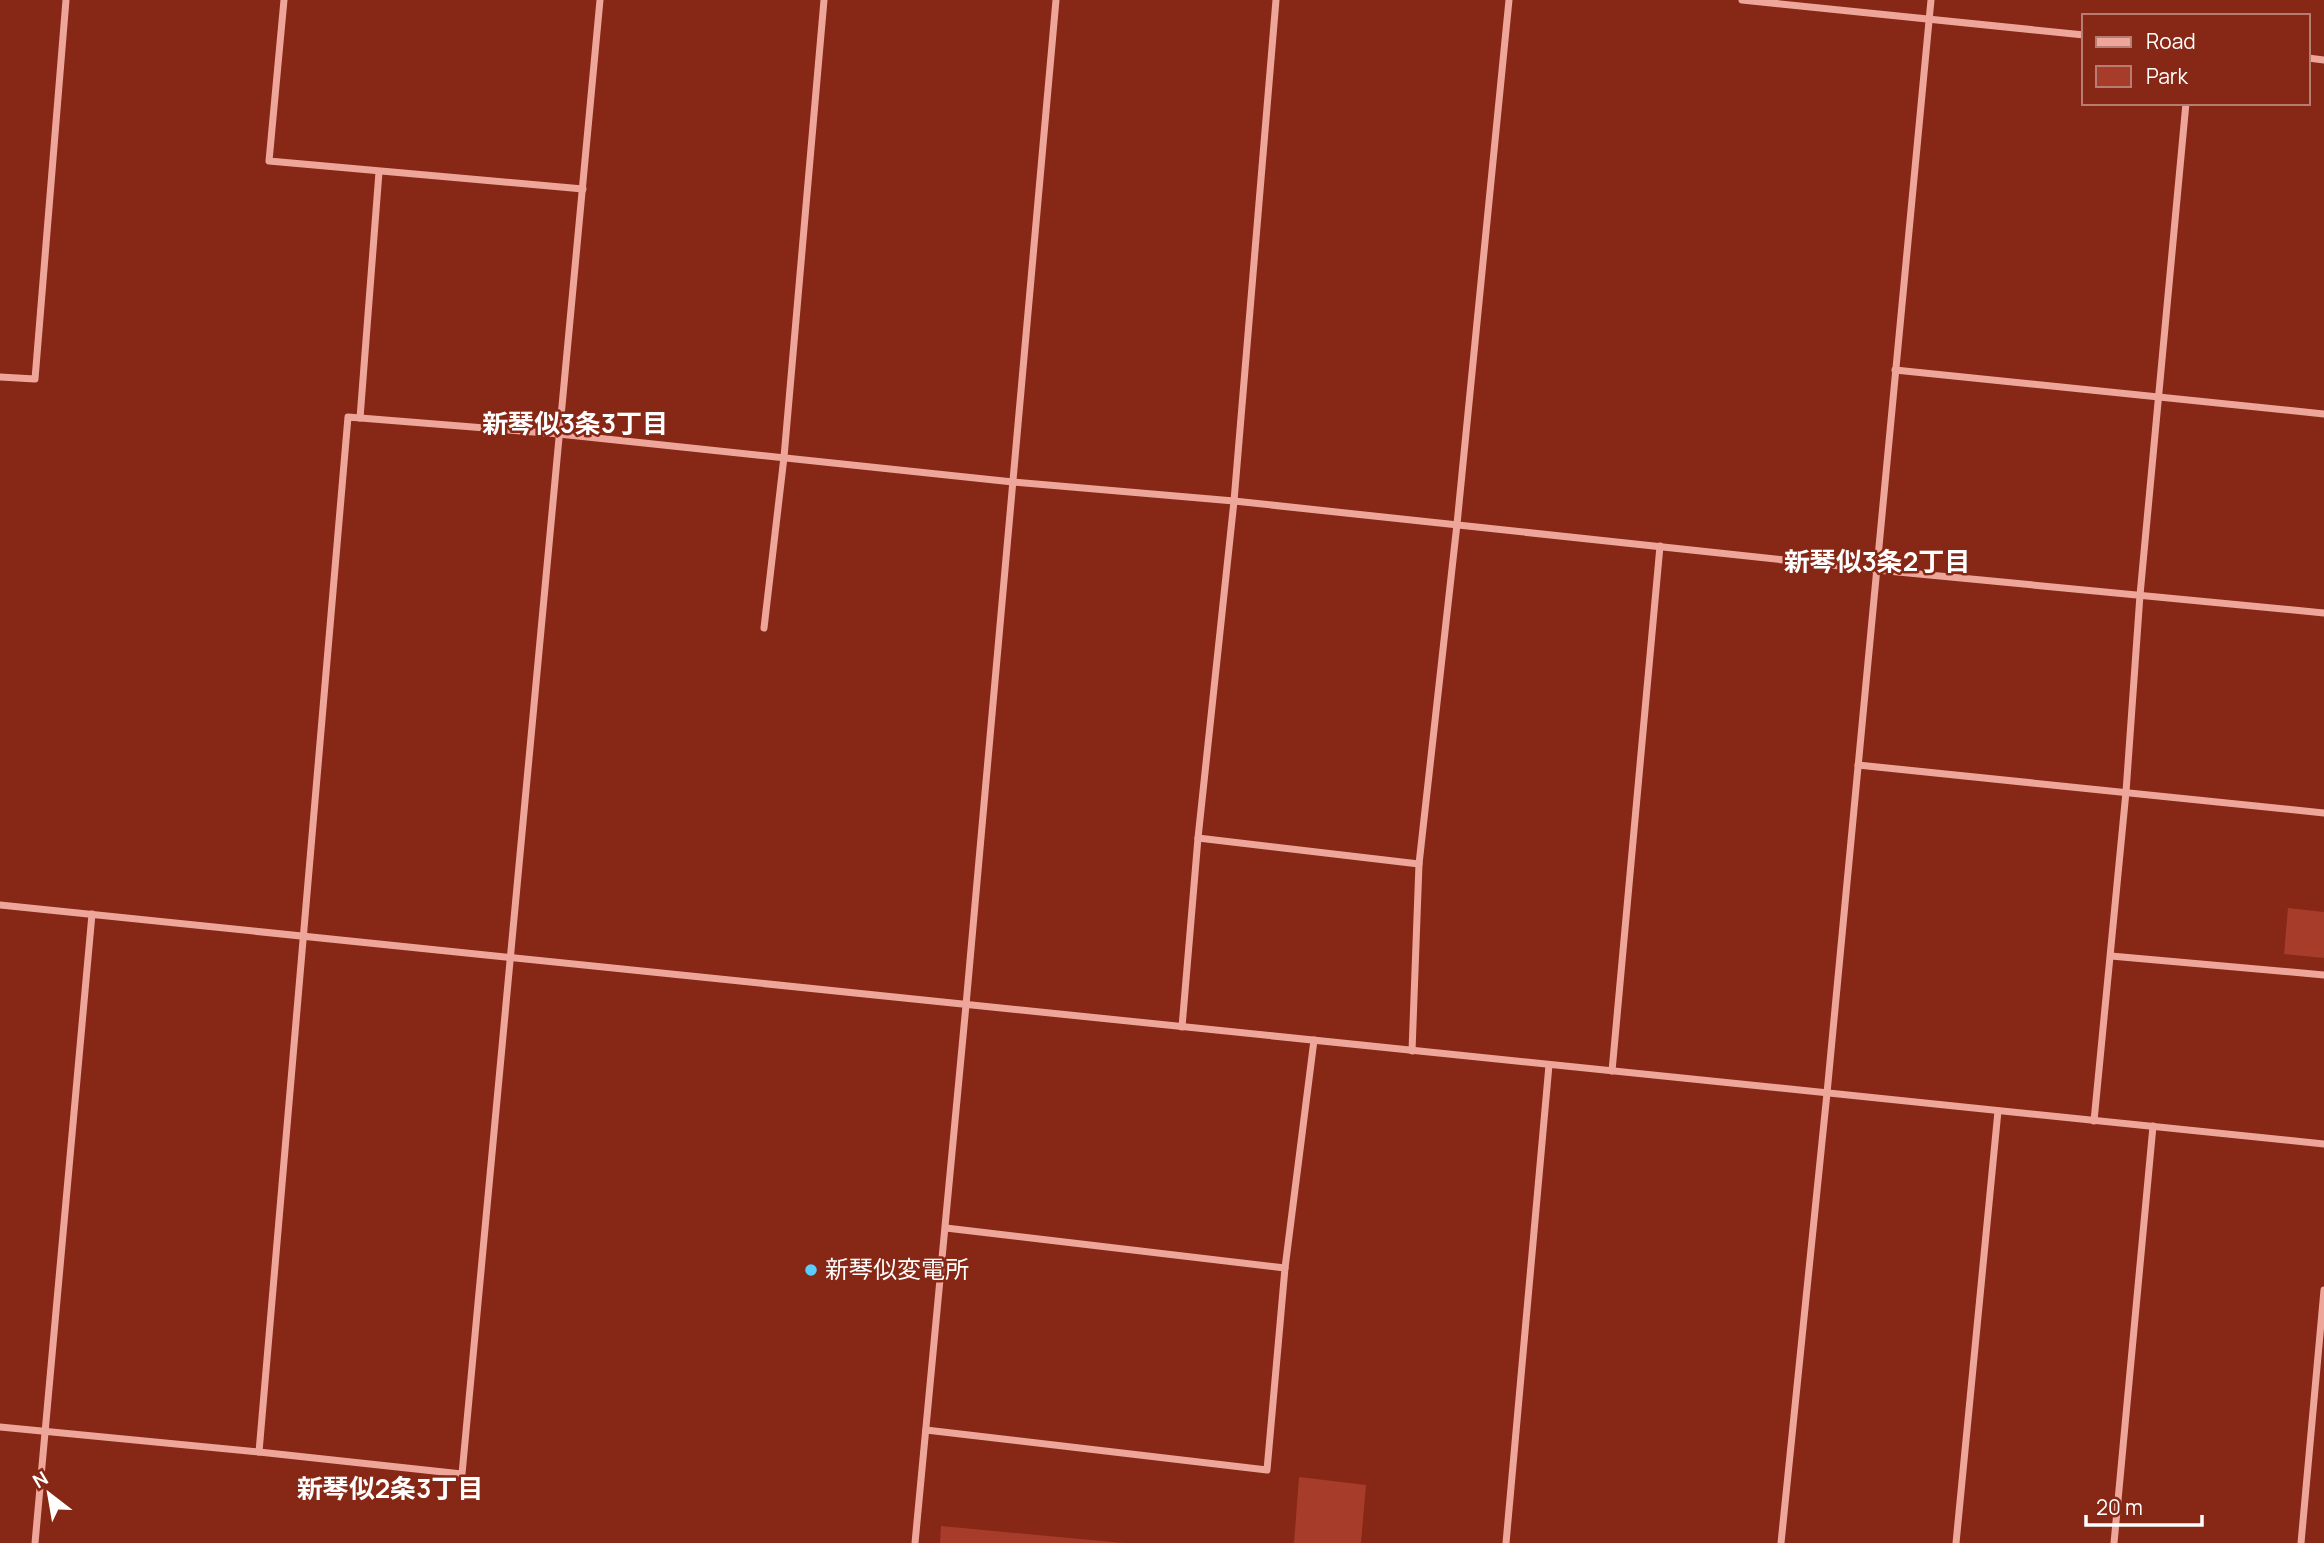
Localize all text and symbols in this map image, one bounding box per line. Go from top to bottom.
legend [2082,14,2310,105]
text: Road [2146,27,2196,55]
text: Park [2146,62,2188,90]
district label: 新琴似3条3丁目 [482,405,668,441]
district label: 新琴似3条2丁目 [1784,543,1970,579]
place label: 新琴似変電所 [825,1252,969,1285]
marker: 新琴似変電所 [803,1262,819,1278]
north arrow [14,1459,84,1529]
text: N [28,1465,53,1494]
district label: 新琴似2条3丁目 [297,1470,483,1506]
scale bar [2086,1484,2202,1528]
text: 20 m [2096,1493,2143,1521]

